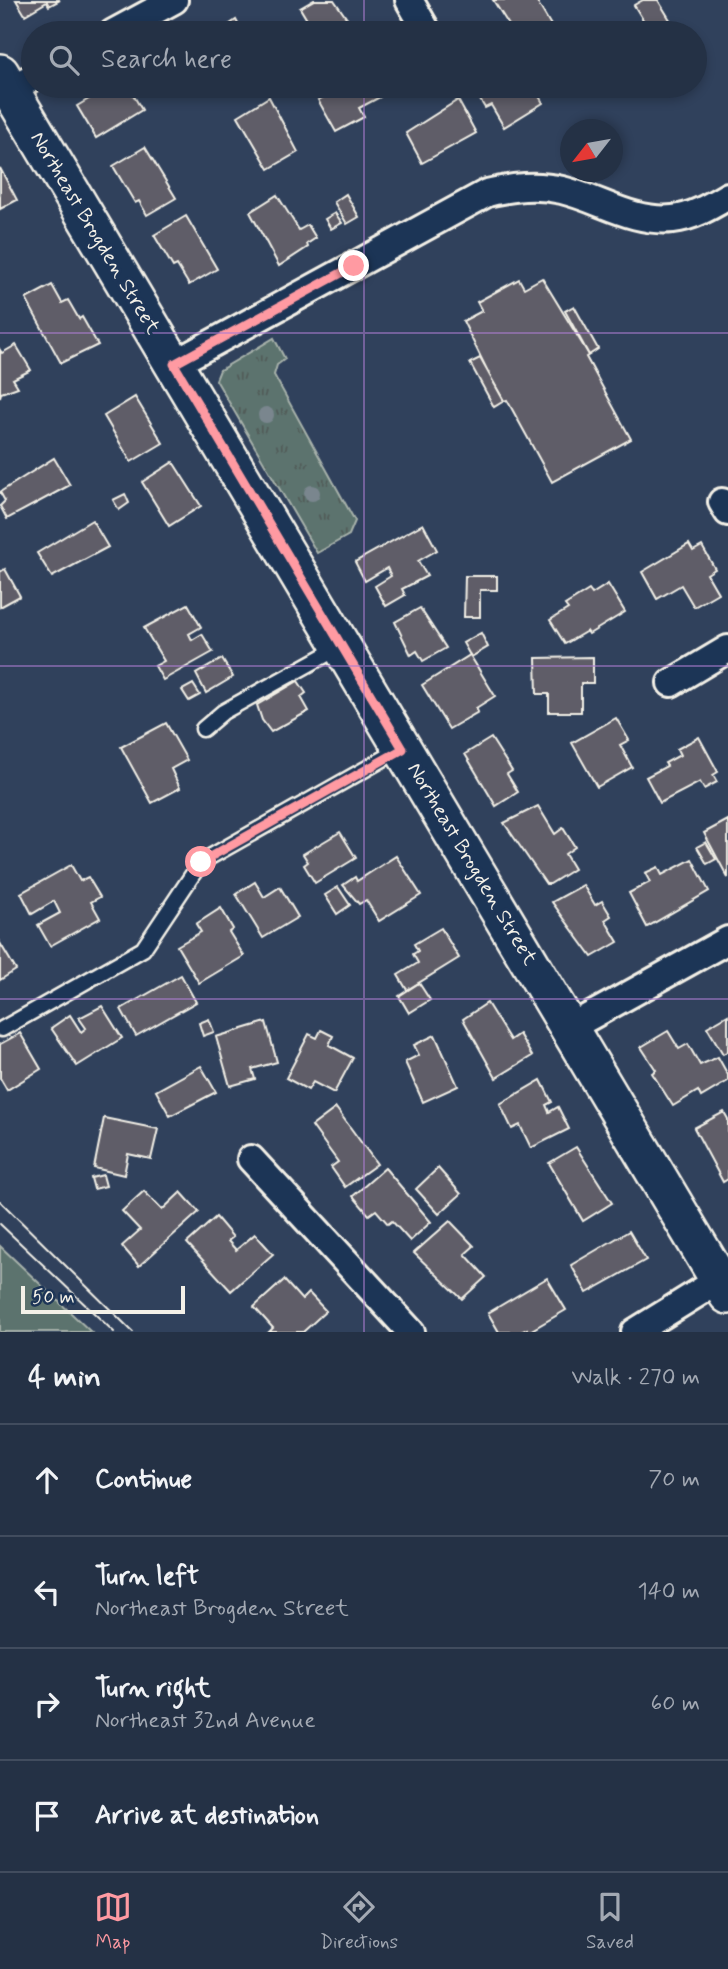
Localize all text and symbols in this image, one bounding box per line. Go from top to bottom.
search box [21,21,707,98]
icon: search [45,41,83,79]
text: Search here [101,43,232,77]
north arrow [560,119,623,182]
street label: Northeast Brogden Street [23,126,167,340]
route end [338,250,369,281]
street label: Northeast Brogden Street [400,757,544,971]
route start [185,846,216,877]
scale bar [21,1283,186,1315]
text: 50 m [32,1285,75,1310]
text: 4 min [28,1358,101,1397]
text: Walk · 270 m [571,1363,700,1393]
icon: ahead [28,1461,66,1499]
text: Continue [95,1463,192,1497]
text: 70 m [648,1465,700,1495]
text: Turn left [95,1560,199,1594]
icon: left [28,1573,66,1611]
text: 140 m [637,1577,700,1607]
text: Northeast Brogden Street [95,1594,349,1624]
text: Turn right [95,1672,211,1706]
icon: right [28,1685,66,1723]
text: 60 m [651,1689,700,1719]
text: Northeast 32nd Avenue [95,1706,316,1736]
icon: arrive [28,1797,66,1835]
text: Arrive at destination [95,1799,319,1833]
tab: Map [94,1888,132,1955]
tab: Directions [320,1888,398,1955]
tab: Saved [586,1888,634,1955]

